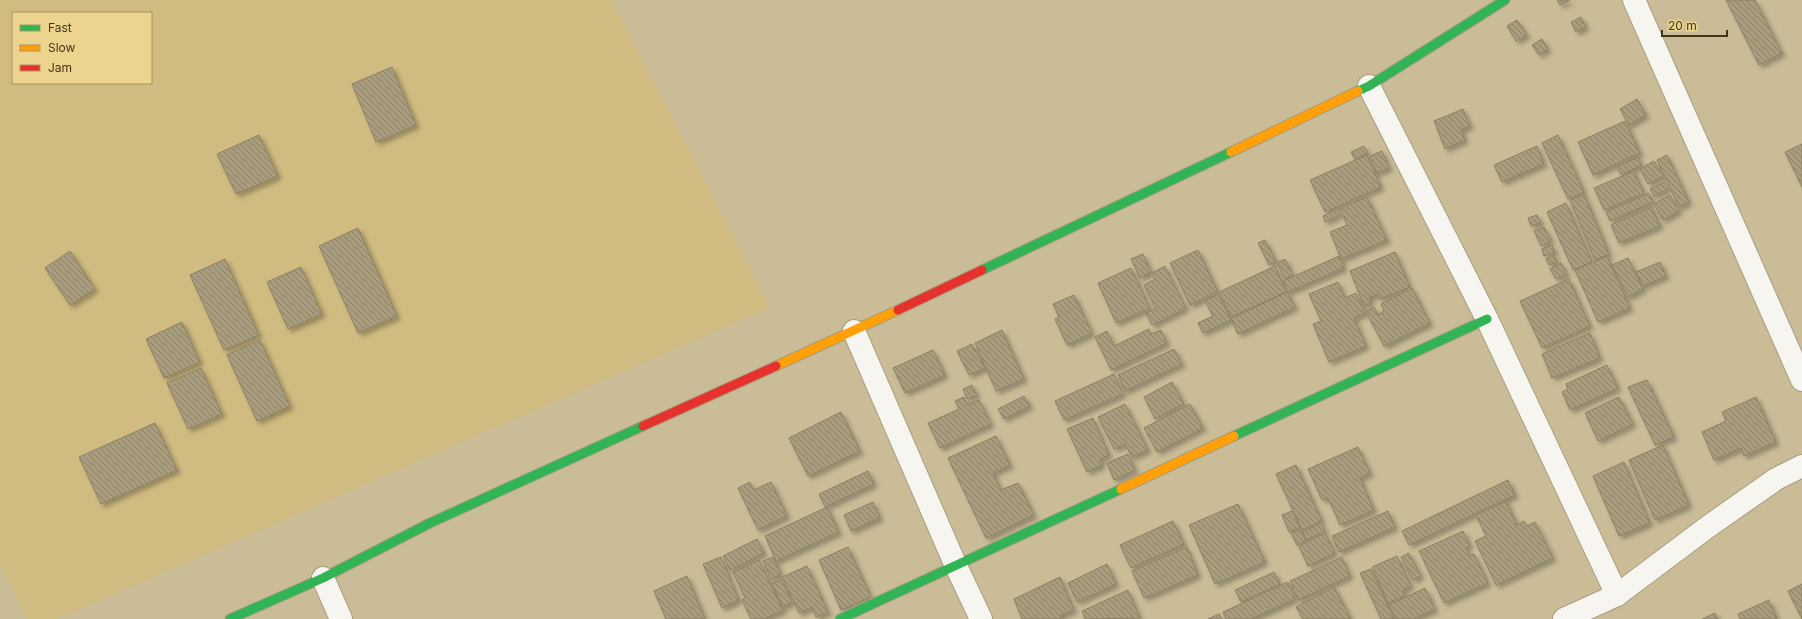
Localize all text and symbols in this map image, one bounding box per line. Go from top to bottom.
legend [12,12,152,84]
scale bar [1662,12,1727,38]
text: 20 m [1668,18,1697,33]
text: Fast [48,20,72,35]
text: Slow [48,40,76,55]
text: Jam [48,60,72,75]

